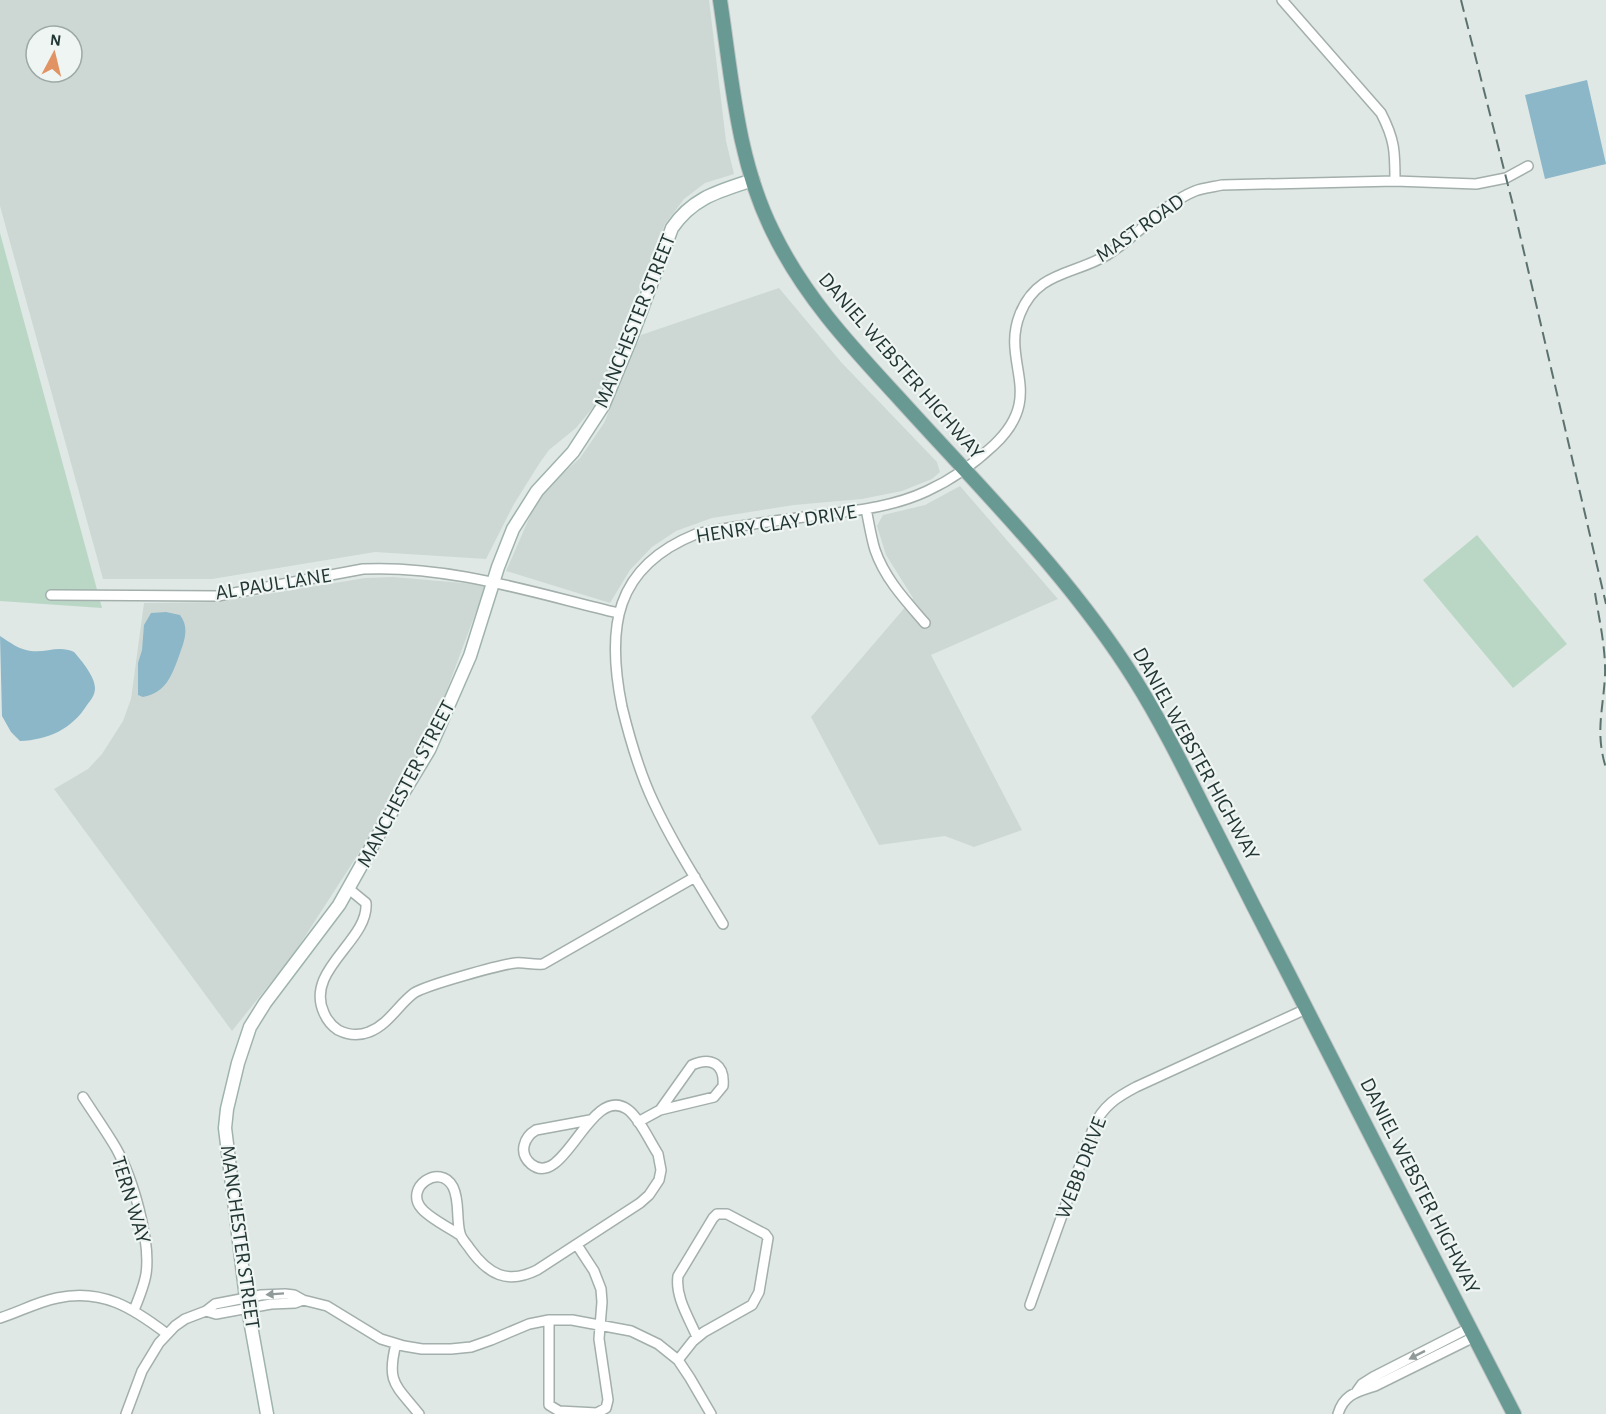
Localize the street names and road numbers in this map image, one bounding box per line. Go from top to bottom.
street label: MAST ROAD [1092,190,1188,266]
street label: MANCHESTER STREET [591,231,679,411]
street label: DANIEL WEBSTER HIGHWAY [814,269,988,463]
street label: HENRY CLAY DRIVE [694,501,858,547]
street label: AL PAUL LANE [214,565,332,603]
street label: DANIEL WEBSTER HIGHWAY [1129,644,1263,864]
street label: MANCHESTER STREET [353,697,459,871]
street label: DANIEL WEBSTER HIGHWAY [1356,1074,1484,1298]
street label: WEBB DRIVE [1052,1114,1110,1222]
street label: MANCHESTER STREET [217,1144,263,1330]
street label: TERN WAY [108,1154,154,1246]

